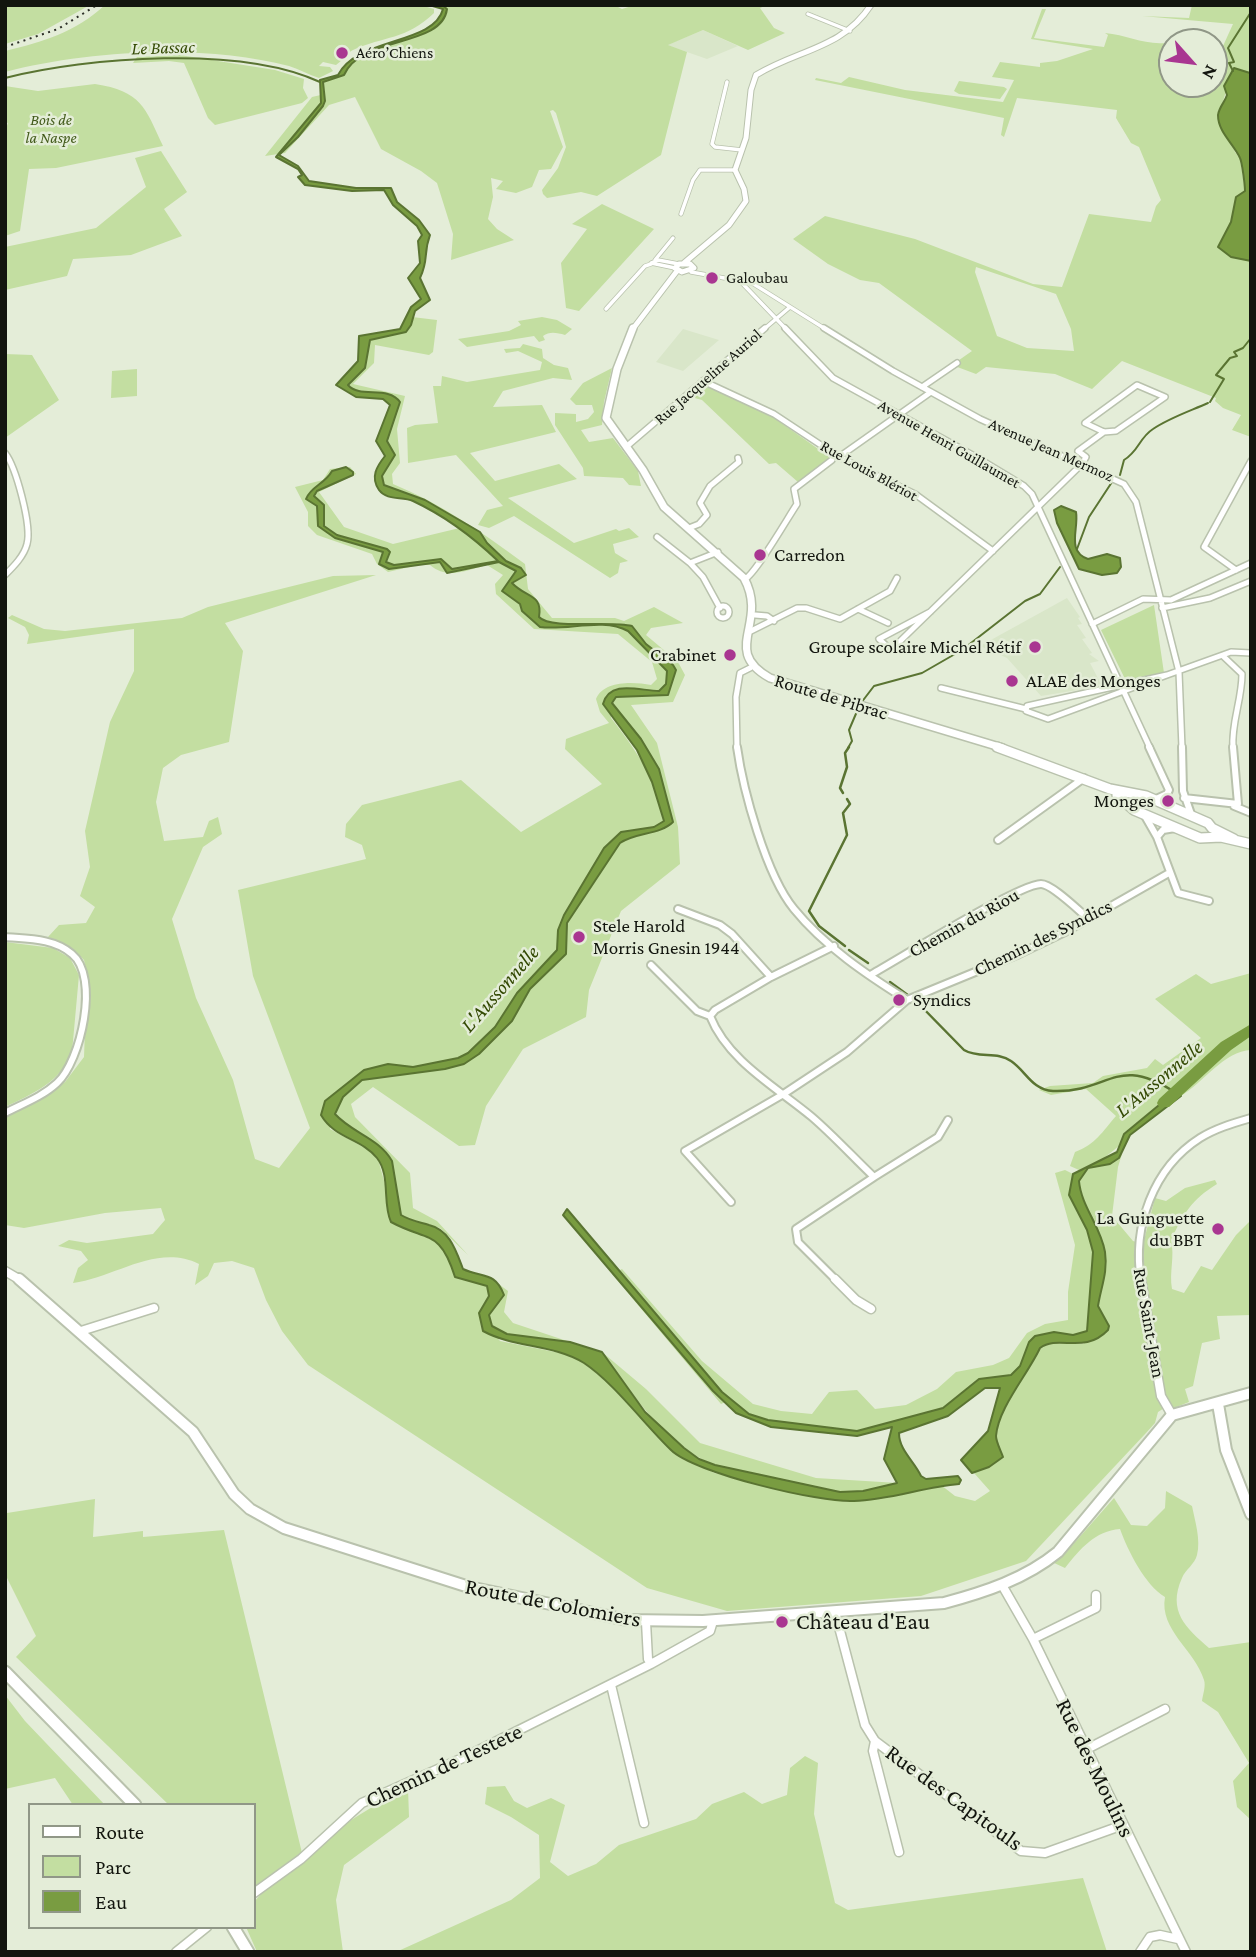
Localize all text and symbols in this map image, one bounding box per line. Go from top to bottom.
north arrow [1158,28,1228,98]
water label: Le Bassac [131,36,195,60]
place label: Aéro’Chiens [356,43,433,63]
marker: Aéro’Chiens [334,45,350,61]
text: N [1198,61,1223,83]
park label: Bois de la Naspe [26,110,76,148]
place label: Galoubau [726,268,788,288]
marker: Galoubau [704,270,720,286]
street label: Rue Jacqueline Auriol [650,325,766,429]
street label: Avenue Henri Guillaumet [874,395,1024,493]
street label: Avenue Jean Mermoz [986,414,1116,486]
street label: Rue Louis Blériot [817,436,921,506]
place label: Carredon [774,544,845,566]
marker: Carredon [752,547,768,563]
place label: Groupe scolaire Michel Rétif [808,636,1021,658]
marker: Groupe scolaire Michel Rétif [1027,639,1043,655]
place label: Crabinet [650,644,716,666]
marker: Crabinet [722,647,738,663]
street label: Route de Pibrac [772,669,890,725]
place label: ALAE des Monges [1026,670,1161,692]
marker: ALAE des Monges [1004,673,1020,689]
place label: Monges [1094,790,1154,812]
marker: Monges [1160,793,1176,809]
street label: Chemin du Riou [905,883,1023,963]
street label: Chemin des Syndics [970,895,1116,981]
place label: Stele Harold Morris Gnesin 1944 [593,915,740,959]
marker: Stele Harold Morris Gnesin 1944 [571,929,587,945]
water label: L'Aussonnelle [455,940,545,1038]
place label: Syndics [913,989,971,1011]
marker: Syndics [891,992,907,1008]
water label: L'Aussonnelle [1110,1035,1208,1123]
place label: La Guinguette du BBT [1096,1207,1204,1251]
marker: La Guinguette du BBT [1210,1221,1226,1237]
street label: Rue Saint-Jean [1128,1266,1170,1380]
street label: Route de Colomiers [463,1572,643,1634]
place label: Château d'Eau [796,1608,930,1636]
marker: Château d'Eau [774,1614,790,1630]
street label: Rue des Moulins [1050,1694,1140,1842]
street label: Chemin de Testete [361,1718,527,1814]
street label: Rue des Capitouls [880,1739,1028,1857]
legend [28,1803,256,1929]
text: Route [95,1820,144,1844]
text: Parc [95,1855,131,1879]
text: Eau [95,1890,127,1914]

